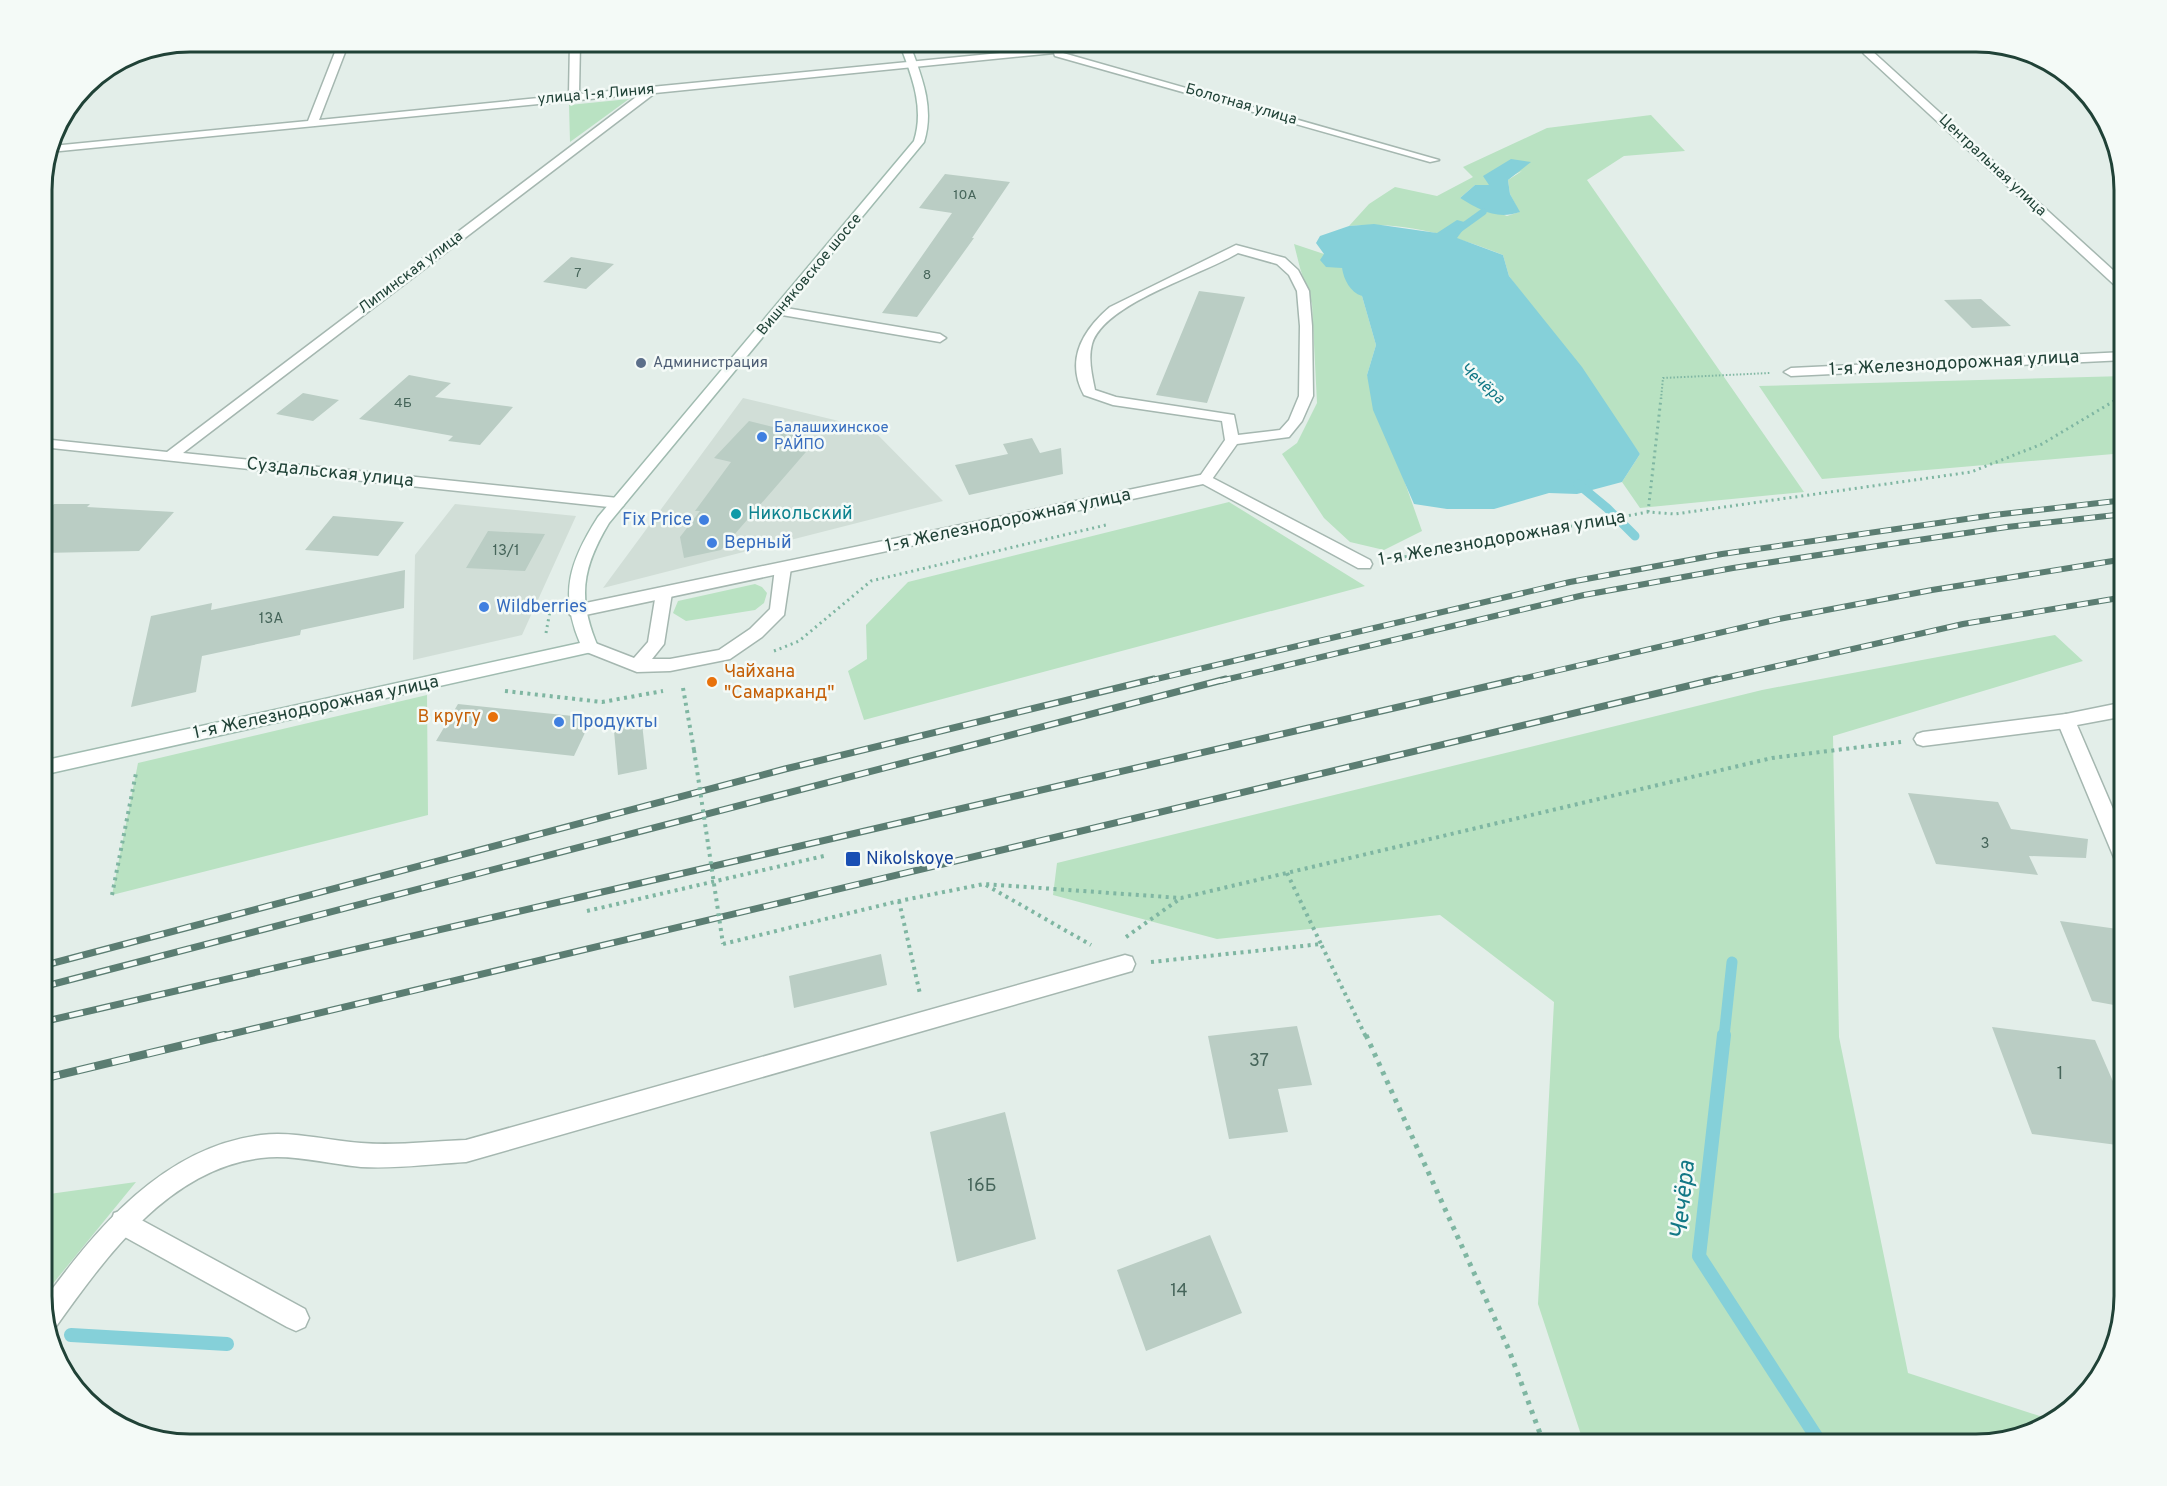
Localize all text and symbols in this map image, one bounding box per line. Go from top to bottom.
street label: улица 1-я Линия [537,80,655,110]
street label: Болотная улица [1183,80,1299,130]
street label: Центральная улица [1934,111,2050,221]
house number: 10А [953,187,977,204]
street label: Вишняковское шоссе [753,210,867,340]
street label: Липинская улица [355,227,467,319]
house number: 7 [574,265,582,282]
house number: 8 [923,267,931,284]
street label: 1-я Железнодорожная улица [1828,346,2080,382]
place label: Администрация [653,354,768,373]
marker: Администрация [634,356,648,370]
water label: Чечёра [1456,359,1509,409]
house number: 4Б [394,395,412,412]
place label: Балашихинское РАЙПО [774,419,889,455]
marker: Балашихинское РАЙПО [755,430,769,444]
street label: Суздальская улица [245,453,415,493]
street label: 1-я Железнодорожная улица [883,484,1133,558]
place label: Никольский [748,503,853,526]
street label: 1-я Железнодорожная улица [1377,506,1627,572]
marker: Никольский [729,507,743,521]
place label: Fix Price [622,509,692,532]
marker: Fix Price [697,513,711,527]
place label: Верный [724,532,792,555]
marker: Верный [705,536,719,550]
house number: 13/1 [492,542,520,561]
place label: Wildberries [496,596,587,619]
marker: Wildberries [477,600,491,614]
house number: 13А [259,610,283,629]
place label: Чайхана "Самарканд" [724,661,834,705]
street label: 1-я Железнодорожная улица [191,671,441,745]
marker: Чайхана "Самарканд" [705,675,719,689]
place label: В кругу [417,706,481,729]
marker: В кругу [486,710,500,724]
place label: Продукты [571,711,658,734]
marker: Продукты [552,715,566,729]
house number: 3 [1980,835,1990,854]
place label: Nikolskoye [866,848,954,871]
marker: Nikolskoye [844,850,862,868]
house number: 37 [1249,1050,1269,1073]
house number: 1 [2057,1063,2063,1086]
water label: Чечёра [1665,1159,1703,1241]
house number: 16Б [967,1175,997,1198]
house number: 14 [1170,1280,1188,1303]

